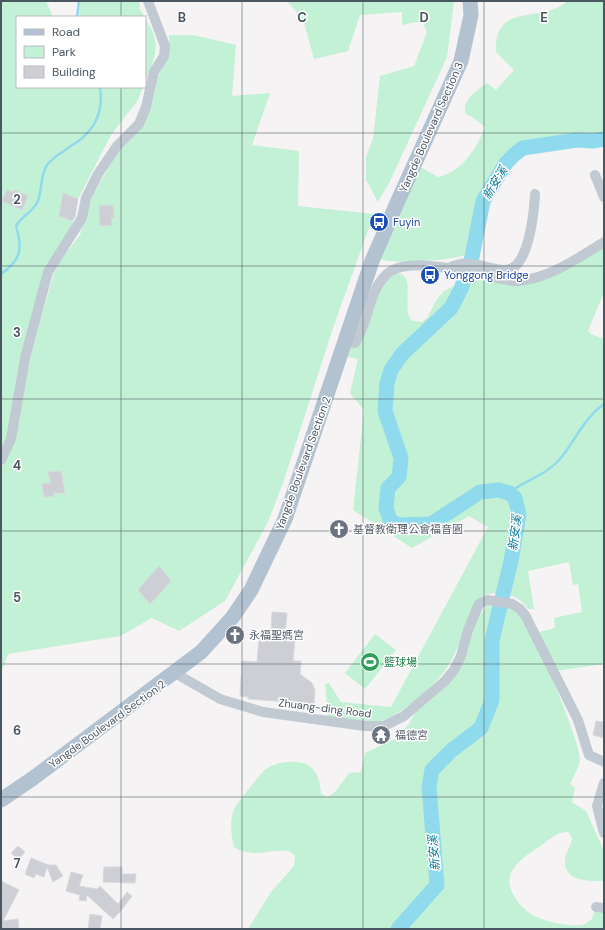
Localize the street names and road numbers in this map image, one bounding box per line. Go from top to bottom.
street label: Yangde Boulevard Section 3 [396,60,466,194]
street label: Yangde Boulevard Section 2 [272,394,334,532]
street label: Yangde Boulevard Section 2 [46,677,168,771]
street label: Zhuang-ding Road [278,695,372,721]

